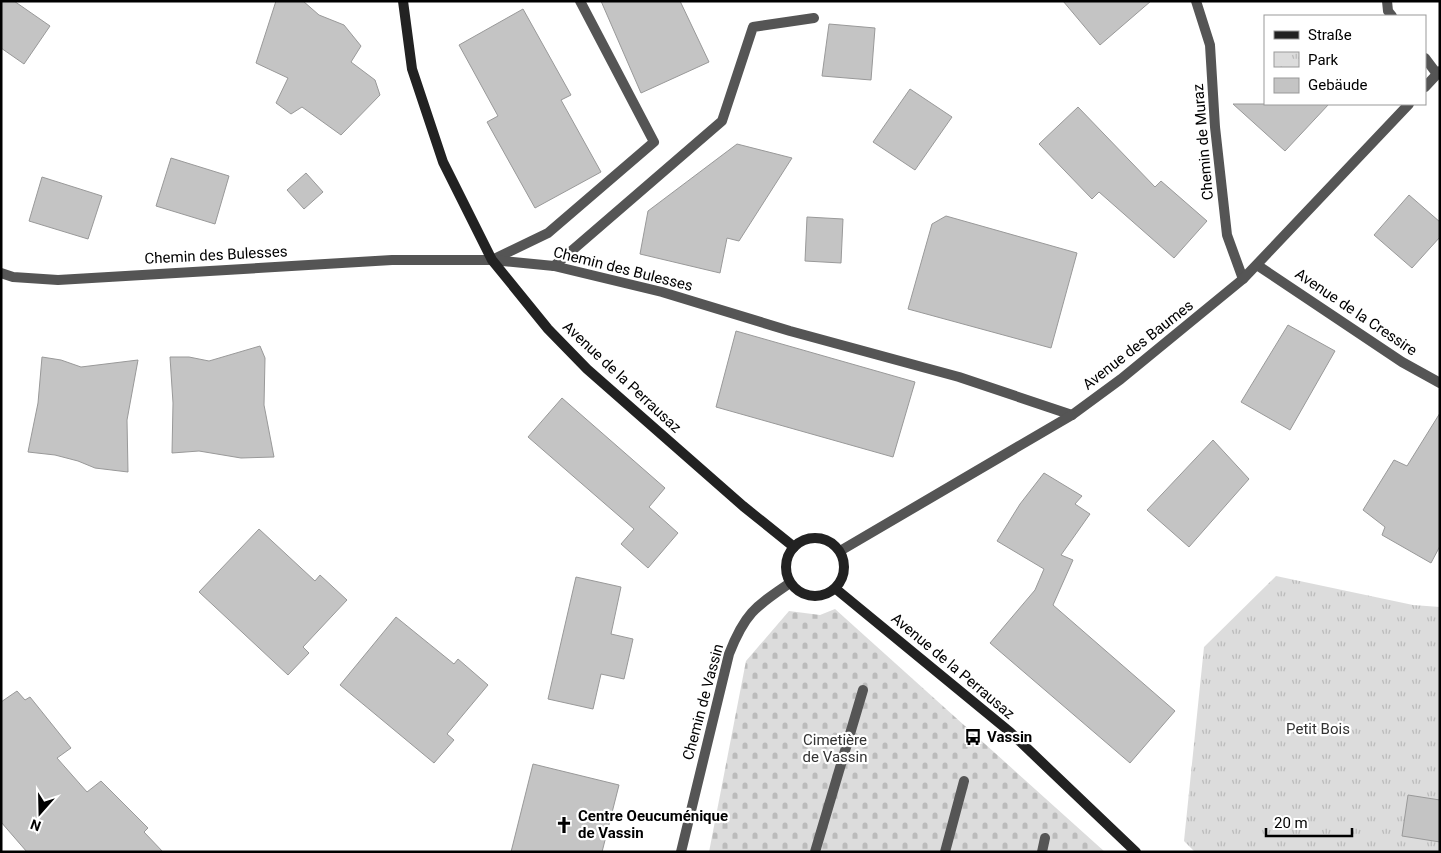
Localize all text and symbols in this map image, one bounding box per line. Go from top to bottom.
legend [1264,15,1426,105]
text: Straße [1308,26,1352,44]
text: Park [1308,51,1339,69]
text: Gebäude [1308,76,1367,94]
street label: Chemin de Muraz [1189,83,1217,201]
street label: Chemin des Bulesses [144,242,288,268]
street label: Chemin des Bulesses [551,243,695,295]
street label: Avenue de la Cressire [1292,265,1420,360]
street label: Avenue des Baumes [1079,296,1197,394]
street label: Avenue de la Perrausaz [559,317,685,437]
street label: Avenue de la Perrausaz [888,609,1018,723]
street label: Chemin de Vassin [679,642,727,762]
park label: Petit Bois [1286,720,1350,738]
bus stop icon: Vassin [963,727,983,747]
place label: Vassin [987,728,1032,746]
park label: Cimetière de Vassin [803,731,867,766]
north arrow [15,788,65,838]
scale bar [1266,806,1352,838]
place label: Centre Oeucuménique de Vassin [578,807,728,842]
text: 20 m [1274,814,1308,832]
church icon: Centre Oeucuménique de Vassin [554,815,574,835]
text: N [28,816,43,834]

